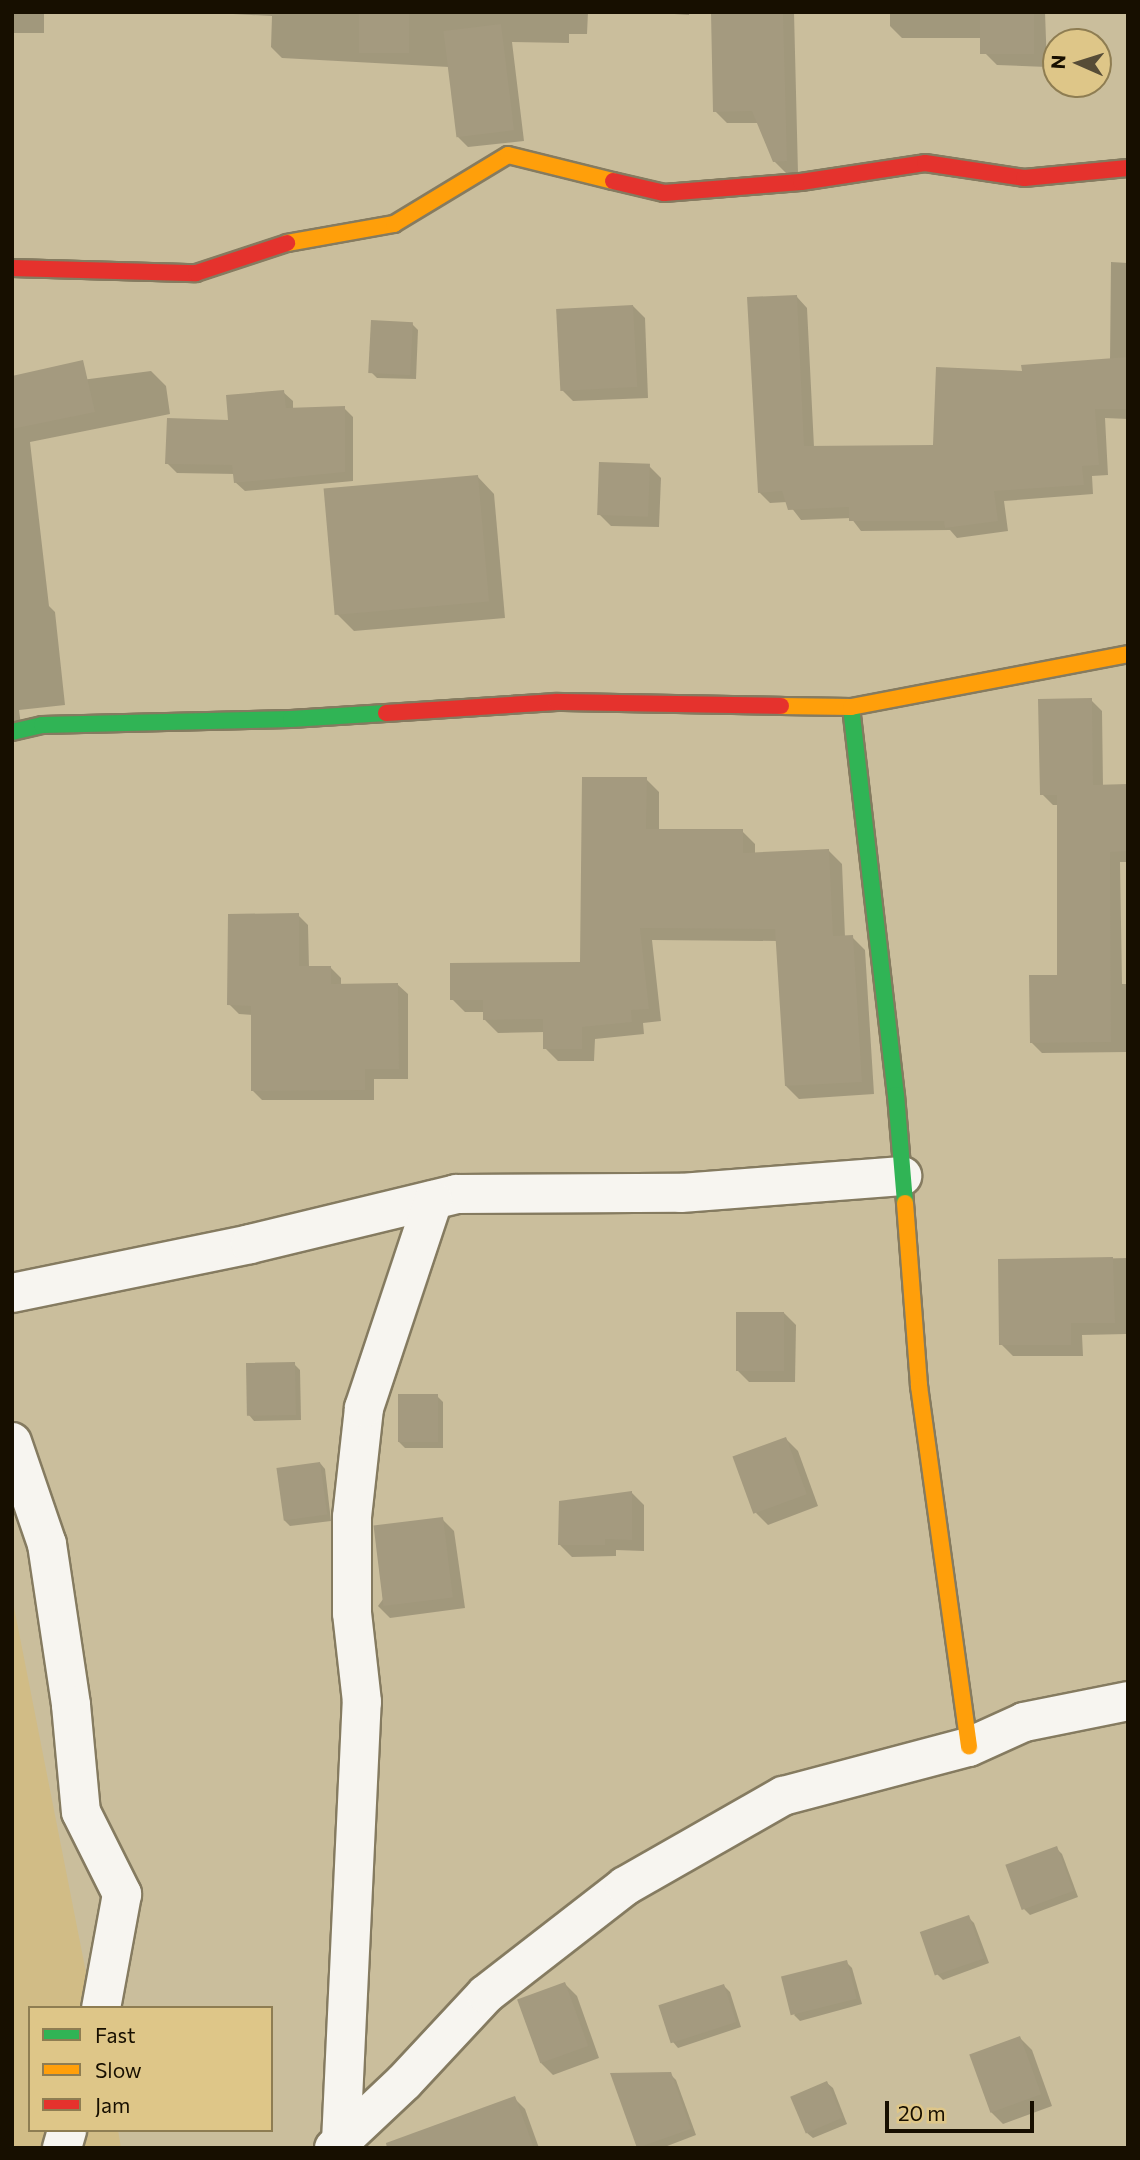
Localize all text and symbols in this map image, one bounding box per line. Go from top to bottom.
north arrow [1042,28,1112,98]
text: N [1046,54,1069,70]
legend [28,2006,273,2132]
text: Fast [95,2022,136,2047]
text: Slow [95,2057,142,2082]
scale bar [888,2086,1037,2130]
text: Jam [95,2092,130,2117]
text: 20 m [898,2100,946,2125]

